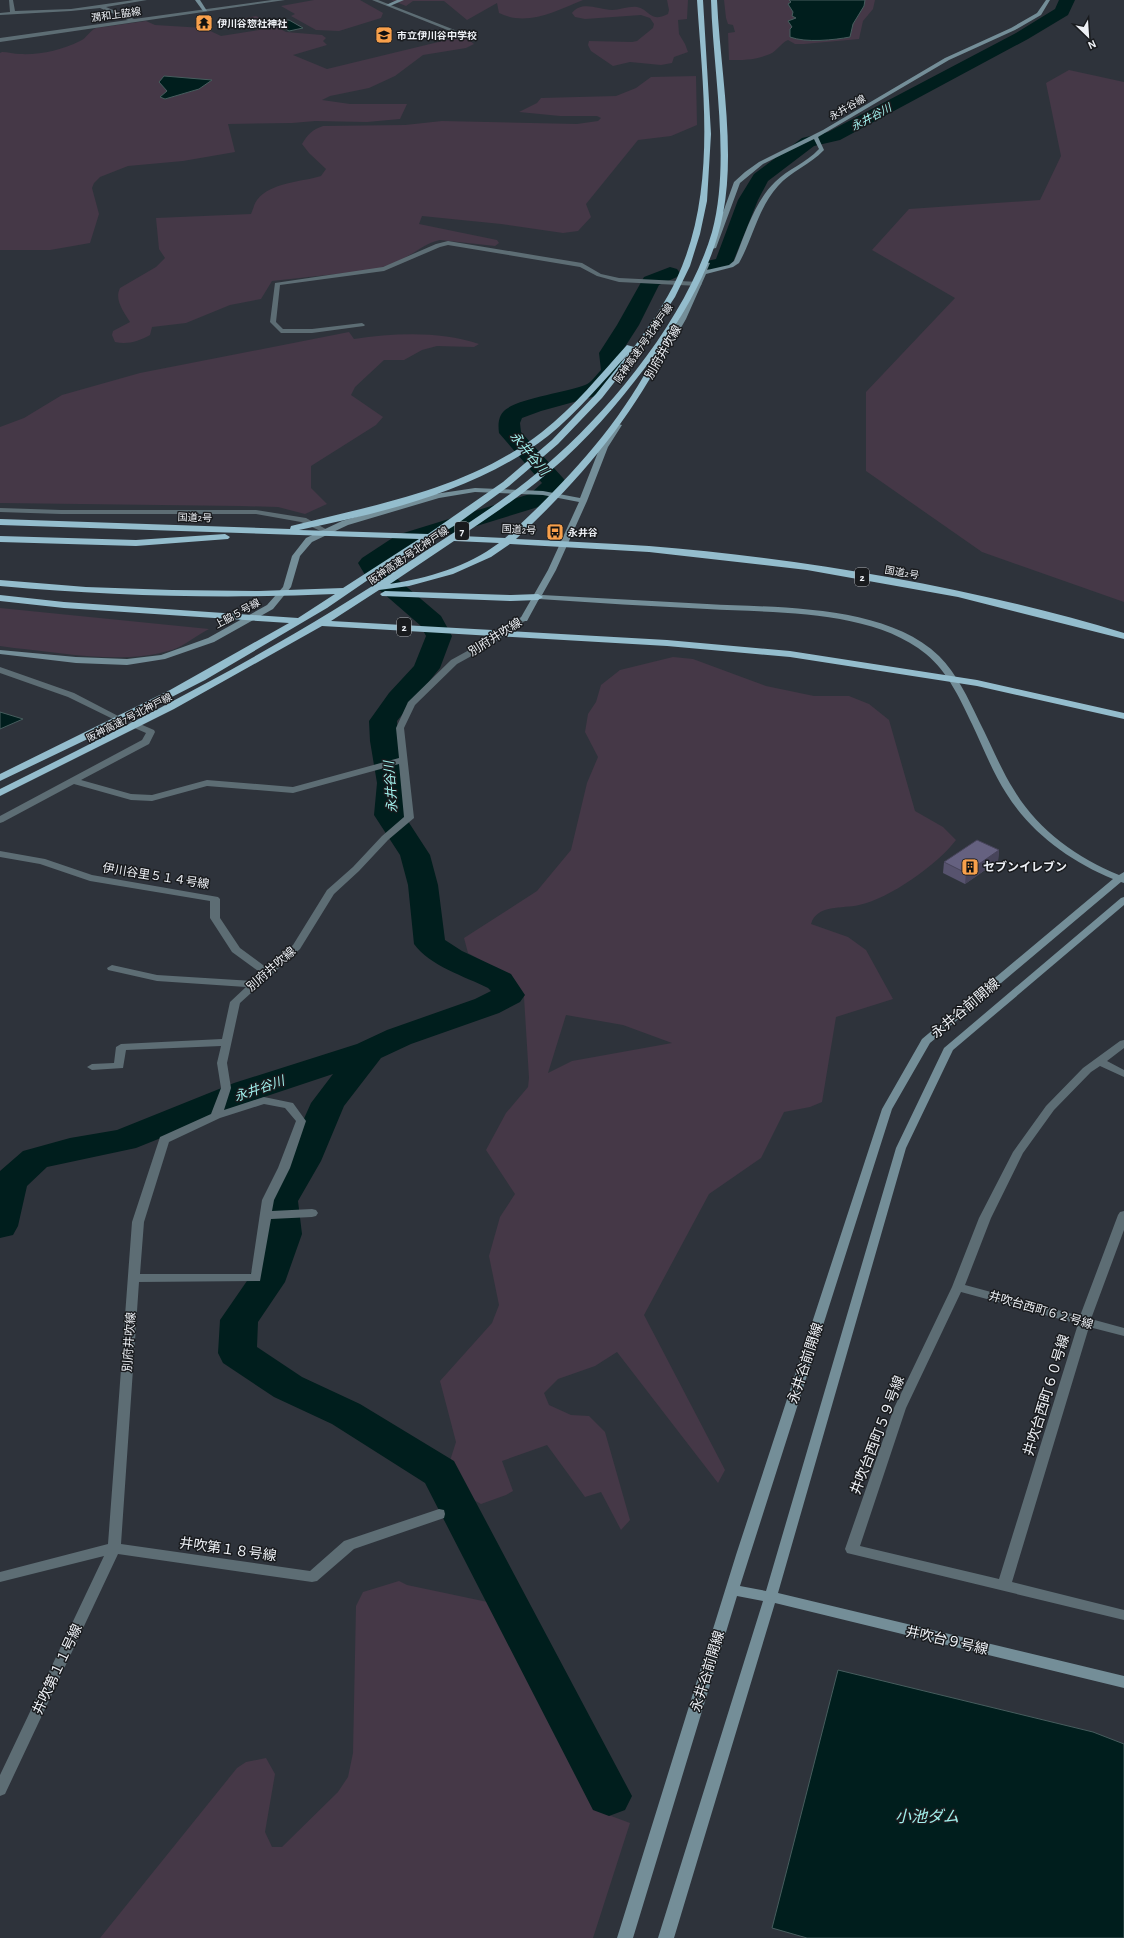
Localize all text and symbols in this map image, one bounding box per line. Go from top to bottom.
street label: 潤和上脇線 [91,6,142,23]
temple icon: 伊川谷惣社神社 [194,13,214,33]
north arrow [1068,16,1108,56]
place label: 伊川谷惣社神社 [217,18,288,29]
school or university icon: 市立伊川谷中学校 [374,25,394,45]
place label: 市立伊川谷中学校 [397,30,477,41]
text: N [1086,38,1098,51]
street label: 永井谷線 [827,93,867,122]
water label: 永井谷川 [849,101,894,133]
street label: 阪神高速7号北神戸線 [612,302,675,385]
street label: 別府井吹線 [642,323,683,381]
water label: 永井谷川 [507,429,553,480]
street label: 国道2号 [178,511,212,524]
road number: 7 [455,522,469,540]
bus stop icon: 永井谷 [545,522,565,542]
street label: 国道2号 [501,523,537,536]
street label: 阪神高速7号北神戸線 [366,525,450,586]
place label: 永井谷 [568,527,598,538]
street label: 国道2号 [884,564,920,581]
road number: 2 [855,568,869,586]
street label: 上脇５号線 [213,597,262,630]
street label: 別府井吹線 [466,615,524,658]
road number: 2 [397,618,411,636]
street label: 阪神高速7号北神戸線 [85,691,174,744]
water label: 永井谷川 [382,759,400,813]
building icon: セブンイレブン [960,857,980,877]
place label: セブンイレブン [983,860,1067,873]
street label: 伊川谷里５１４号線 [102,861,210,890]
street label: 別府井吹線 [244,944,298,993]
street label: 永井谷前開線 [928,975,1002,1041]
water label: 永井谷川 [232,1073,288,1104]
street label: 井吹台西町６２号線 [987,1288,1095,1331]
street label: 別府井吹線 [120,1312,137,1372]
street label: 永井谷前開線 [784,1321,826,1405]
street label: 井吹台西町６０号線 [1020,1332,1072,1458]
street label: 井吹台西町５９号線 [847,1373,907,1497]
street label: 井吹第１８号線 [178,1534,278,1564]
street label: 井吹第１１号線 [29,1621,85,1717]
street label: 井吹台９号線 [904,1623,990,1657]
street label: 永井谷前開線 [687,1628,727,1714]
water label: 小池ダム [895,1808,959,1825]

